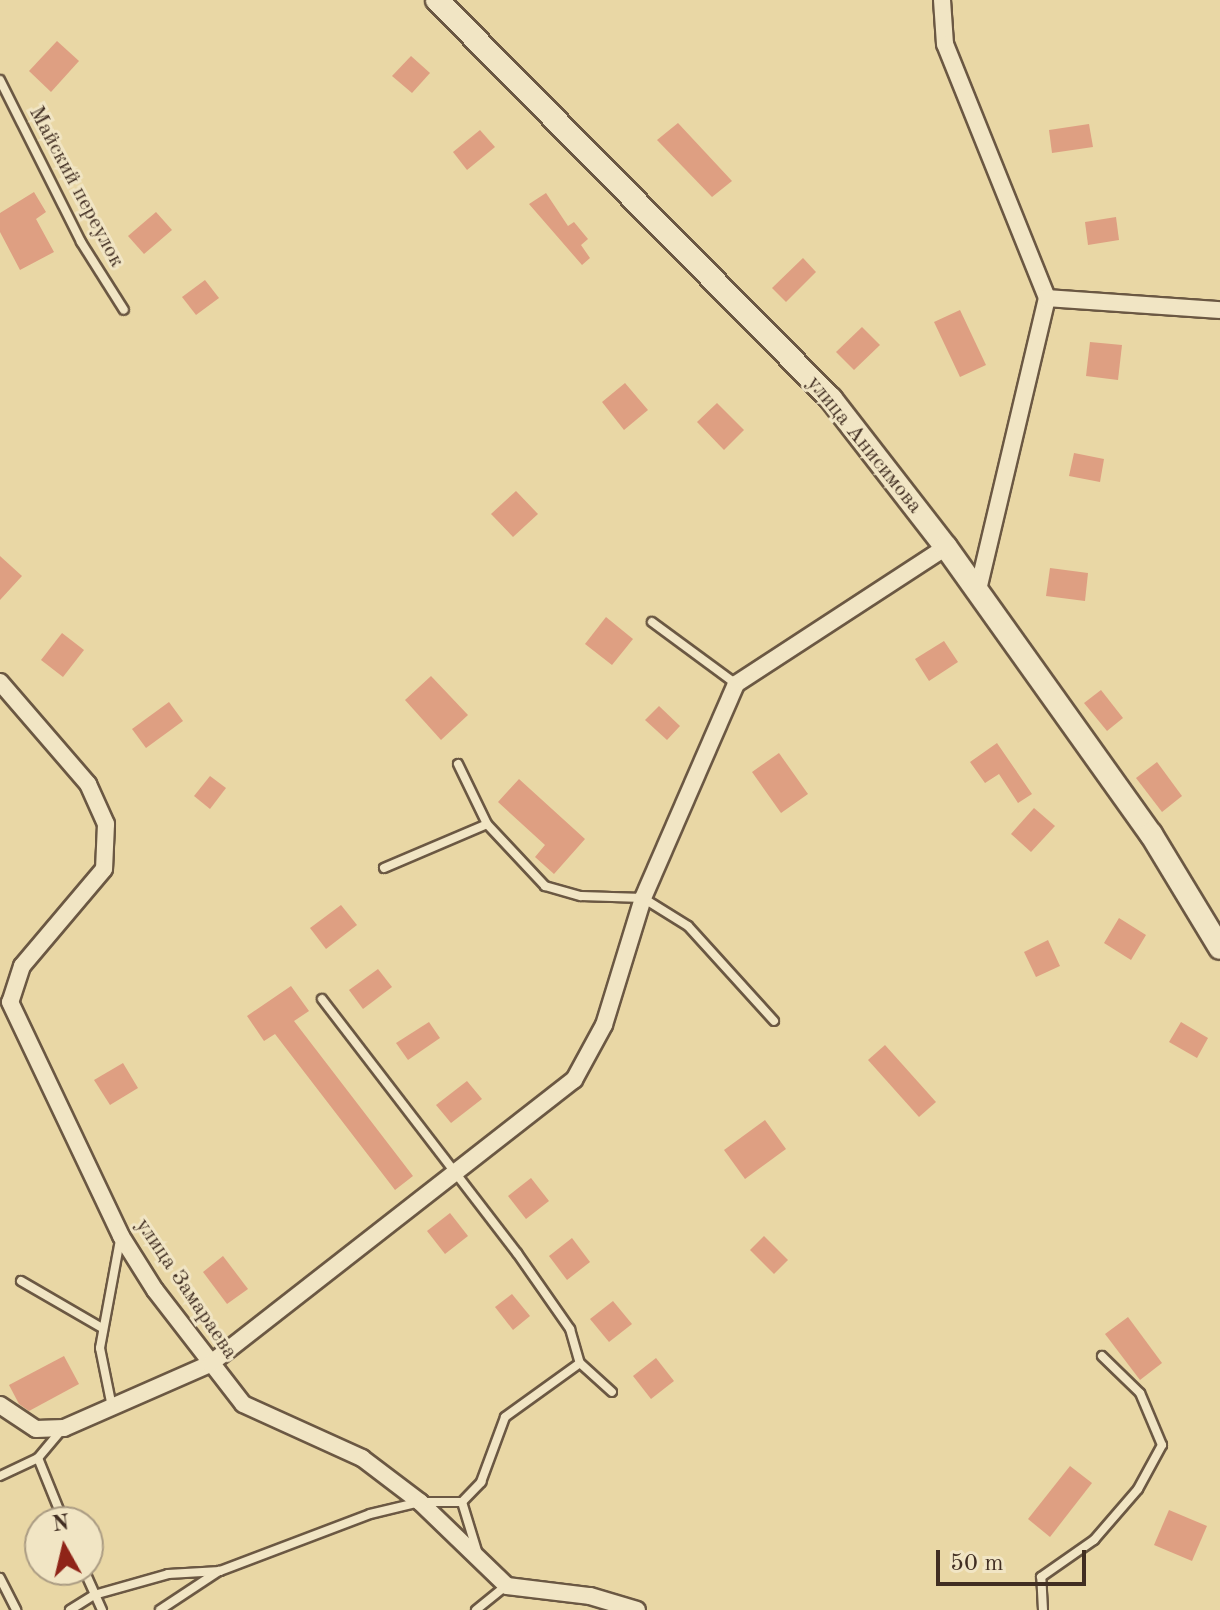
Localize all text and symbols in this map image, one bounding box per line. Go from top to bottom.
street label: Майский переулок [22,102,130,272]
street label: улица Анисимова [800,371,928,519]
street label: улица Замараева [129,1213,243,1365]
north arrow [24,1506,104,1586]
text: N [51,1512,71,1536]
scale bar [940,1534,1090,1584]
text: 50 m [950,1552,1004,1576]

